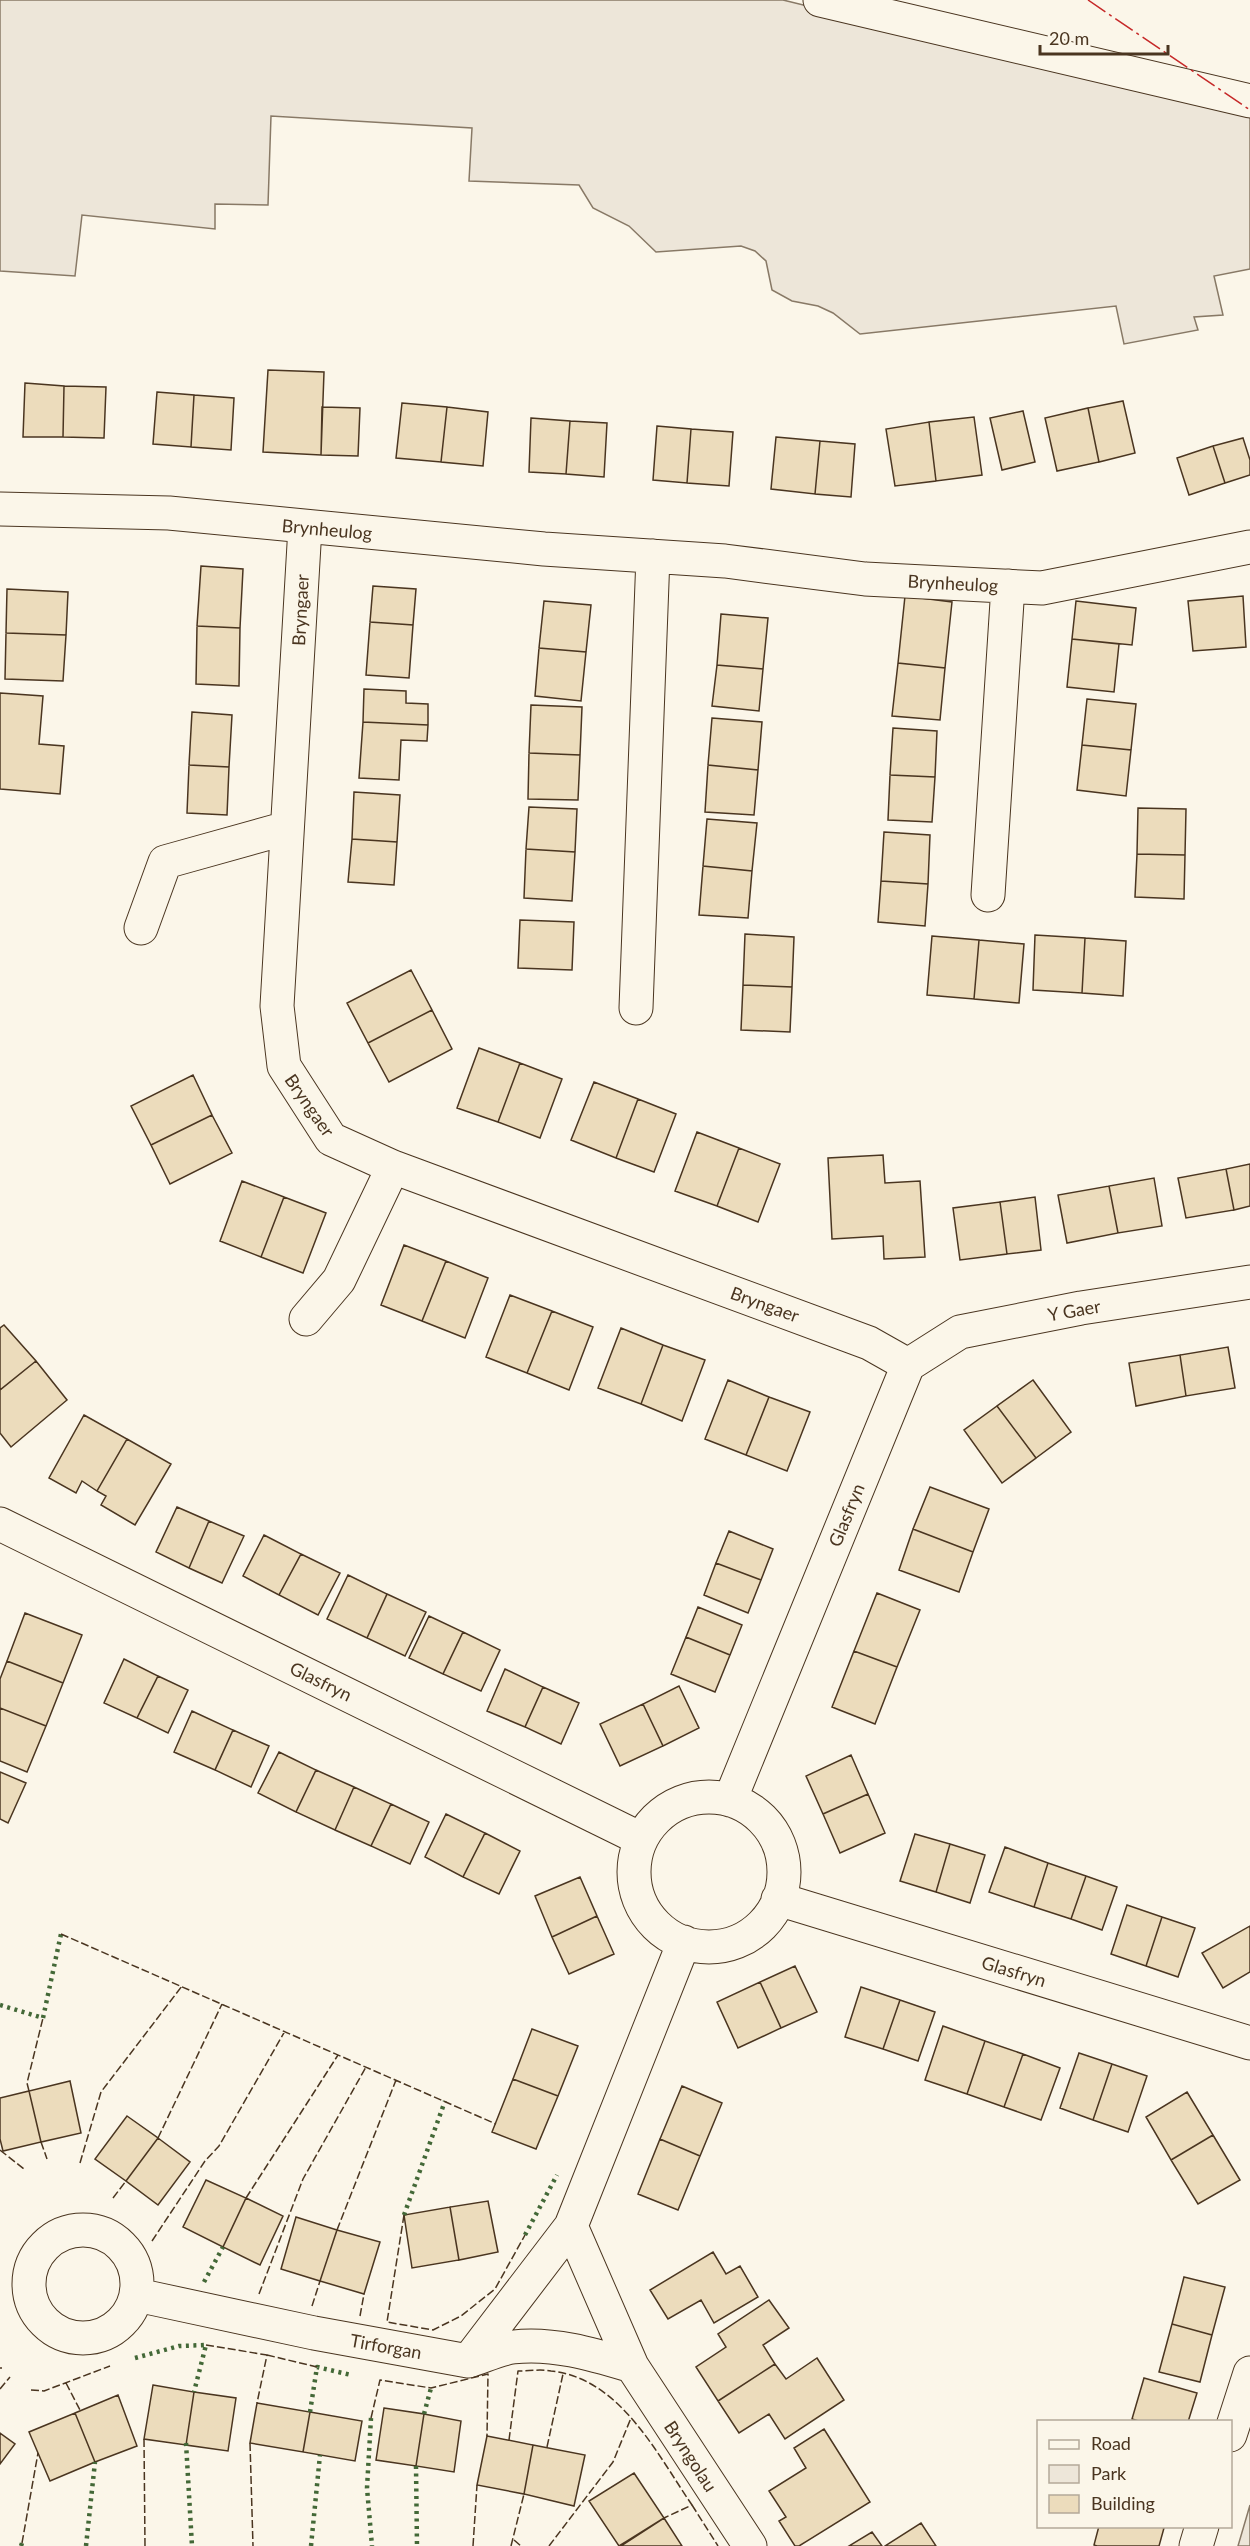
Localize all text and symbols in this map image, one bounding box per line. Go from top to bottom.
scale bar [1040,18,1168,56]
text: 20 m [1049,27,1089,49]
street label: Brynheulog [281,514,373,544]
street label: Brynheulog [907,570,999,596]
street label: Bryngaer [287,573,313,646]
street label: Bryngaer [280,1069,340,1141]
street label: Bryngaer [728,1281,803,1327]
street label: Y Gaer [1046,1294,1103,1325]
street label: Glasfryn [823,1480,869,1550]
street label: Glasfryn [286,1657,356,1705]
street label: Glasfryn [979,1951,1049,1991]
street label: Tirforgan [348,2329,424,2363]
street label: Bryngolau [660,2416,722,2496]
legend [1037,2420,1232,2528]
text: Road [1091,2432,1131,2454]
text: Park [1091,2462,1127,2484]
text: Building [1091,2492,1155,2514]

